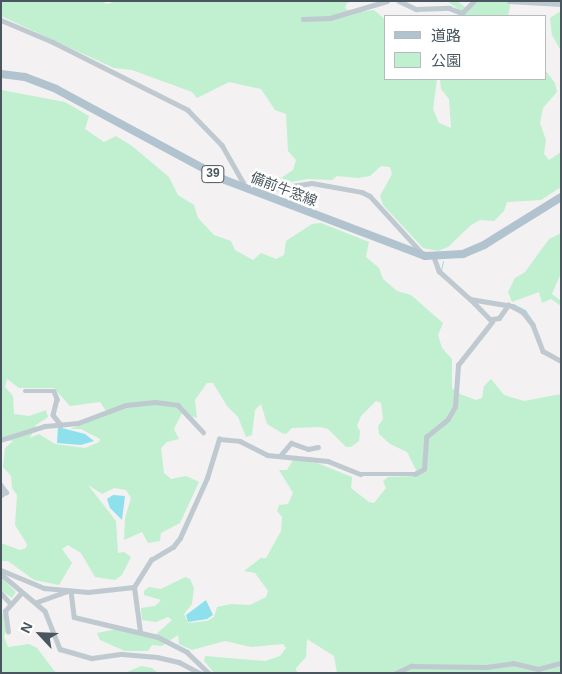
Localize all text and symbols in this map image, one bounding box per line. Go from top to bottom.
legend [384,15,547,80]
text: 道路 [431,27,461,44]
text: 公園 [431,52,461,69]
road number: 39 [200,164,226,183]
street label: 備前牛窓線 [248,169,320,209]
north arrow [15,609,65,659]
text: N [17,620,36,636]

